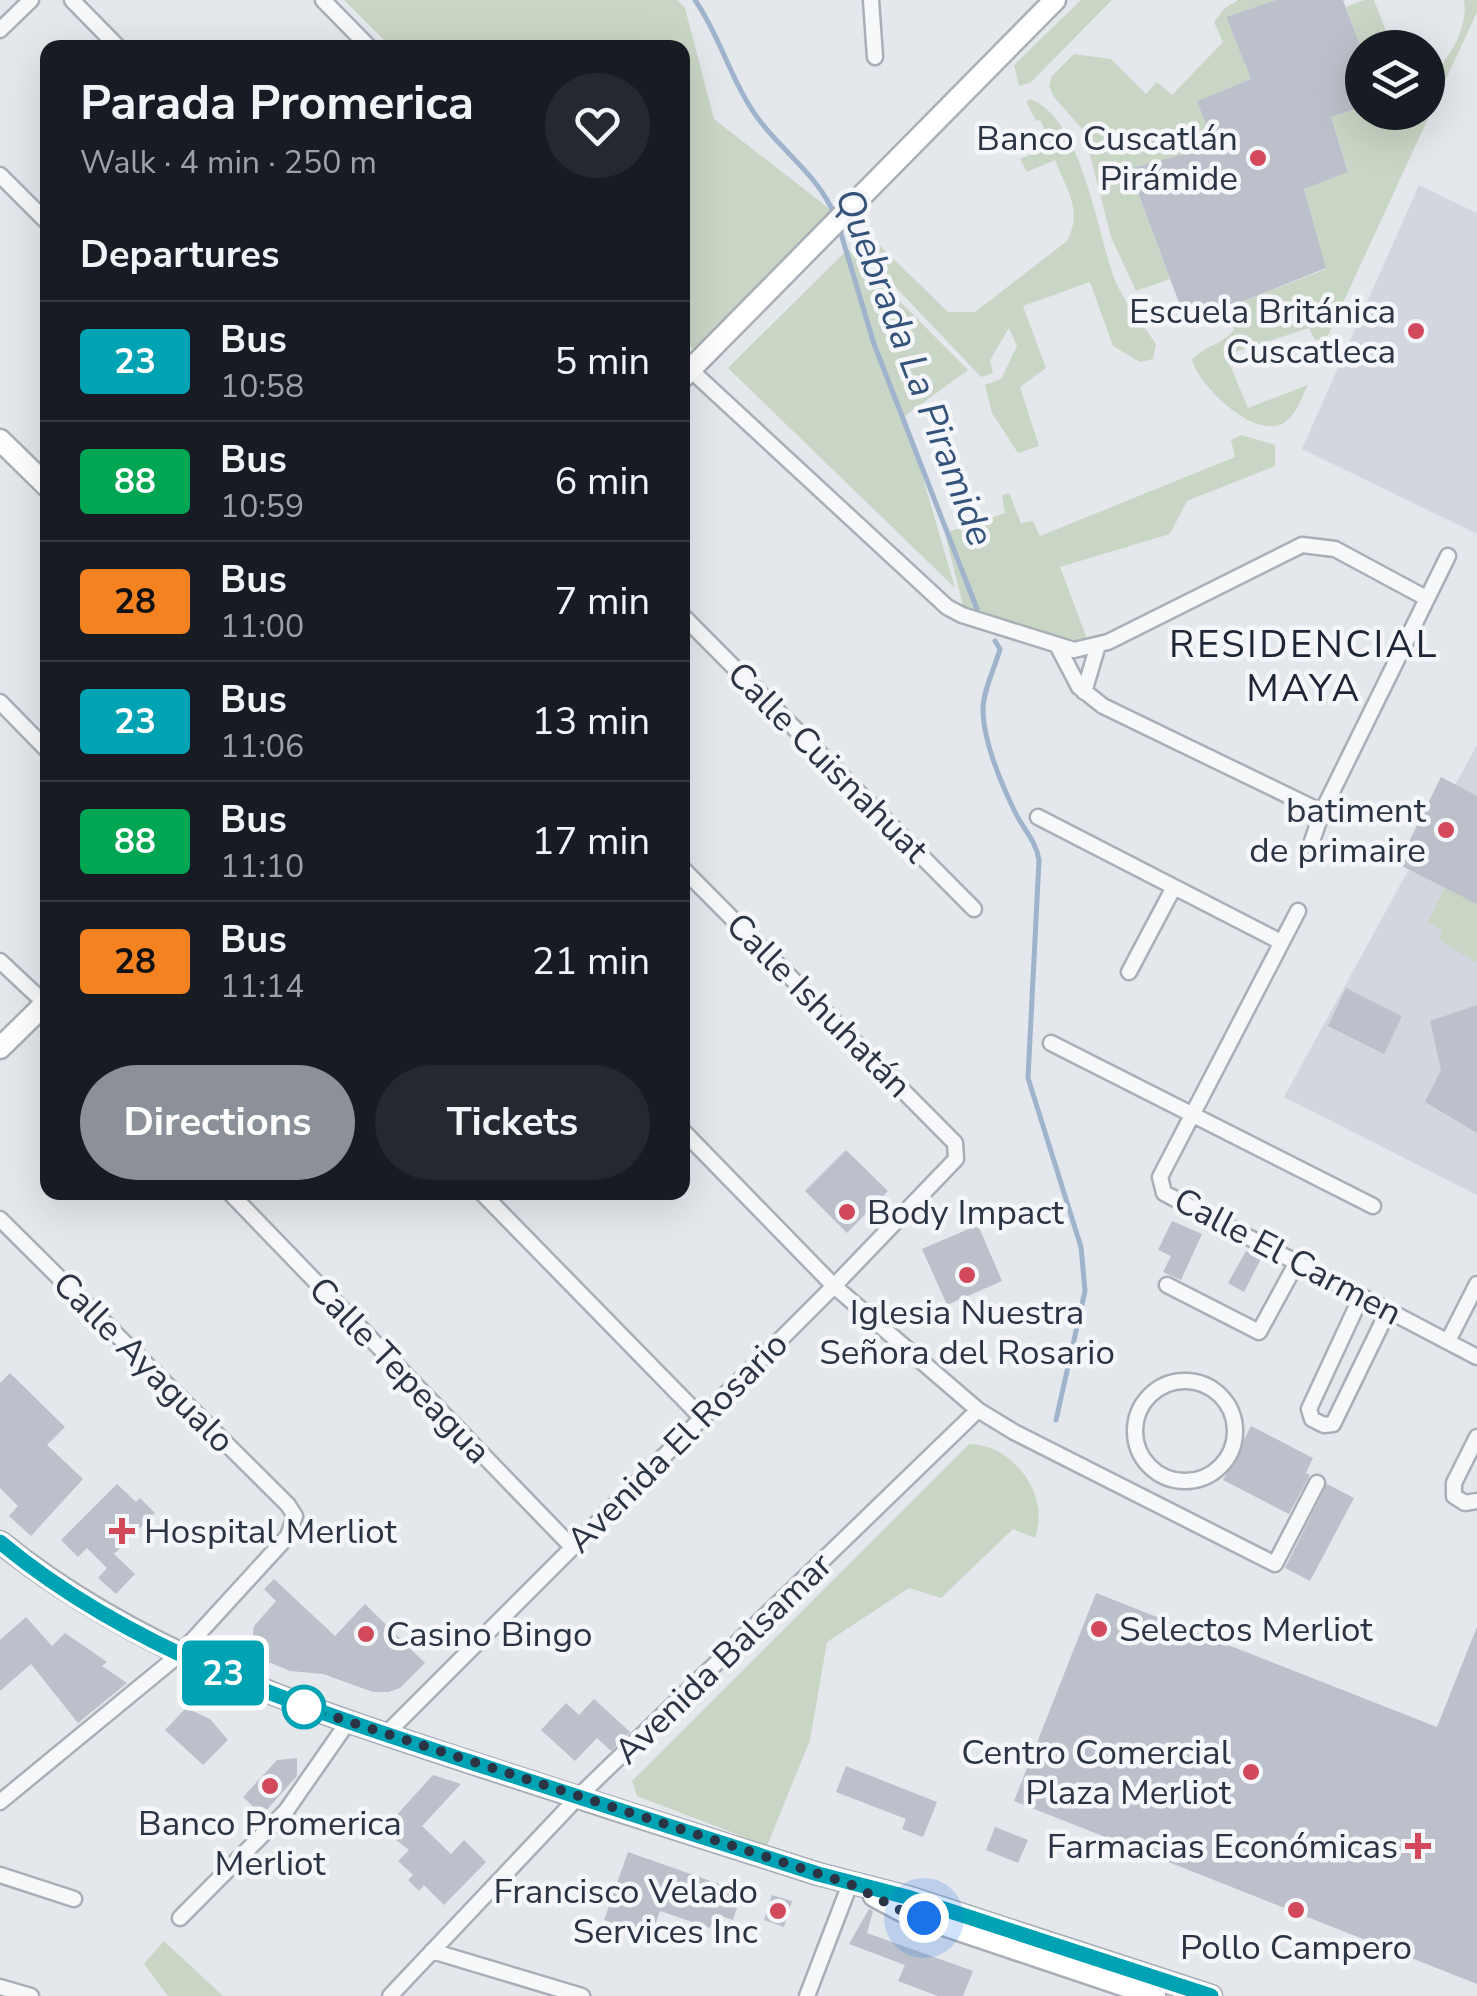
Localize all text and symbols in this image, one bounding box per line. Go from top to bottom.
map controls [1345,30,1445,130]
button: layers [1345,30,1445,130]
text: Parada Promerica [80,70,474,136]
button: heart [545,73,650,178]
place label: Banco Cuscatlán Pirámide [976,115,1238,202]
text: Walk · 4 min · 250 m [80,141,377,184]
marker: Banco Cuscatlán Pirámide [1247,147,1269,169]
water label: Quebrada La Piramide [823,181,1006,553]
text: Departures [80,229,279,280]
place label: Escuela Británica Cuscatleca [1129,288,1396,375]
text: Bus [220,314,287,365]
marker: Escuela Británica Cuscatleca [1405,320,1427,342]
text: 5 min [555,336,650,387]
text: 23 [114,338,156,385]
text: 10:58 [220,365,304,408]
text: Bus [220,434,287,485]
text: 6 min [555,456,650,507]
text: 88 [114,458,156,505]
text: 10:59 [220,485,304,528]
text: Bus [220,554,287,605]
text: 7 min [555,576,650,627]
text: 28 [114,578,156,625]
text: 11:00 [220,605,304,648]
district label: RESIDENCIAL MAYA [1169,619,1439,714]
street label: Calle Cuisnahuat [717,652,939,874]
text: Bus [220,674,287,725]
text: 13 min [532,696,650,747]
text: 23 [114,698,156,745]
text: 11:06 [220,725,304,768]
place label: batiment de primaire [1249,787,1427,874]
text: Bus [220,794,287,845]
text: 17 min [532,816,650,867]
text: 88 [114,818,156,865]
marker: batiment de primaire [1435,819,1457,841]
text: 11:10 [220,845,304,888]
street label: Calle Ishuhatán [716,902,922,1108]
text: Bus [220,914,287,965]
text: 21 min [532,936,650,987]
text: 28 [114,938,156,985]
text: 11:14 [220,965,304,1008]
button: Directions [80,1065,355,1180]
button: Tickets [375,1065,650,1180]
street label: Calle El Carmen [1165,1177,1410,1336]
place label: Body Impact [867,1189,1065,1236]
marker: Body Impact [836,1201,858,1223]
street label: Calle Ayagualo [43,1261,245,1463]
marker: Iglesia Nuestra Señora del Rosario [956,1264,978,1286]
street label: Calle Tepeagua [298,1267,501,1474]
place label: Iglesia Nuestra Señora del Rosario [819,1289,1115,1376]
street label: Avenida El Rosario [557,1322,798,1563]
place label: Hospital Merliot [144,1508,397,1555]
marker: Hospital Merliot [109,1518,135,1544]
street label: Avenida Balsamar [604,1542,843,1775]
place label: Selectos Merliot [1119,1606,1373,1653]
place label: Casino Bingo [386,1611,592,1658]
marker: Selectos Merliot [1088,1618,1110,1640]
marker: Casino Bingo [355,1623,377,1645]
line badge: 23 [178,1640,268,1706]
text: 23 [202,1650,244,1697]
unlabelled marker [283,1686,325,1728]
place label: Centro Comercial Plaza Merliot [961,1729,1232,1816]
marker: Centro Comercial Plaza Merliot [1240,1761,1262,1783]
marker: Banco Promerica Merliot [259,1775,281,1797]
place label: Banco Promerica Merliot [138,1800,402,1887]
place label: Farmacias Económicas [1047,1823,1398,1870]
marker: Farmacias Económicas [1407,1835,1429,1857]
place label: Francisco Velado Services Inc [493,1868,758,1955]
your location [899,1893,949,1943]
marker: Pollo Campero [1285,1899,1307,1921]
marker: Francisco Velado Services Inc [767,1900,789,1922]
place label: Pollo Campero [1180,1924,1412,1971]

